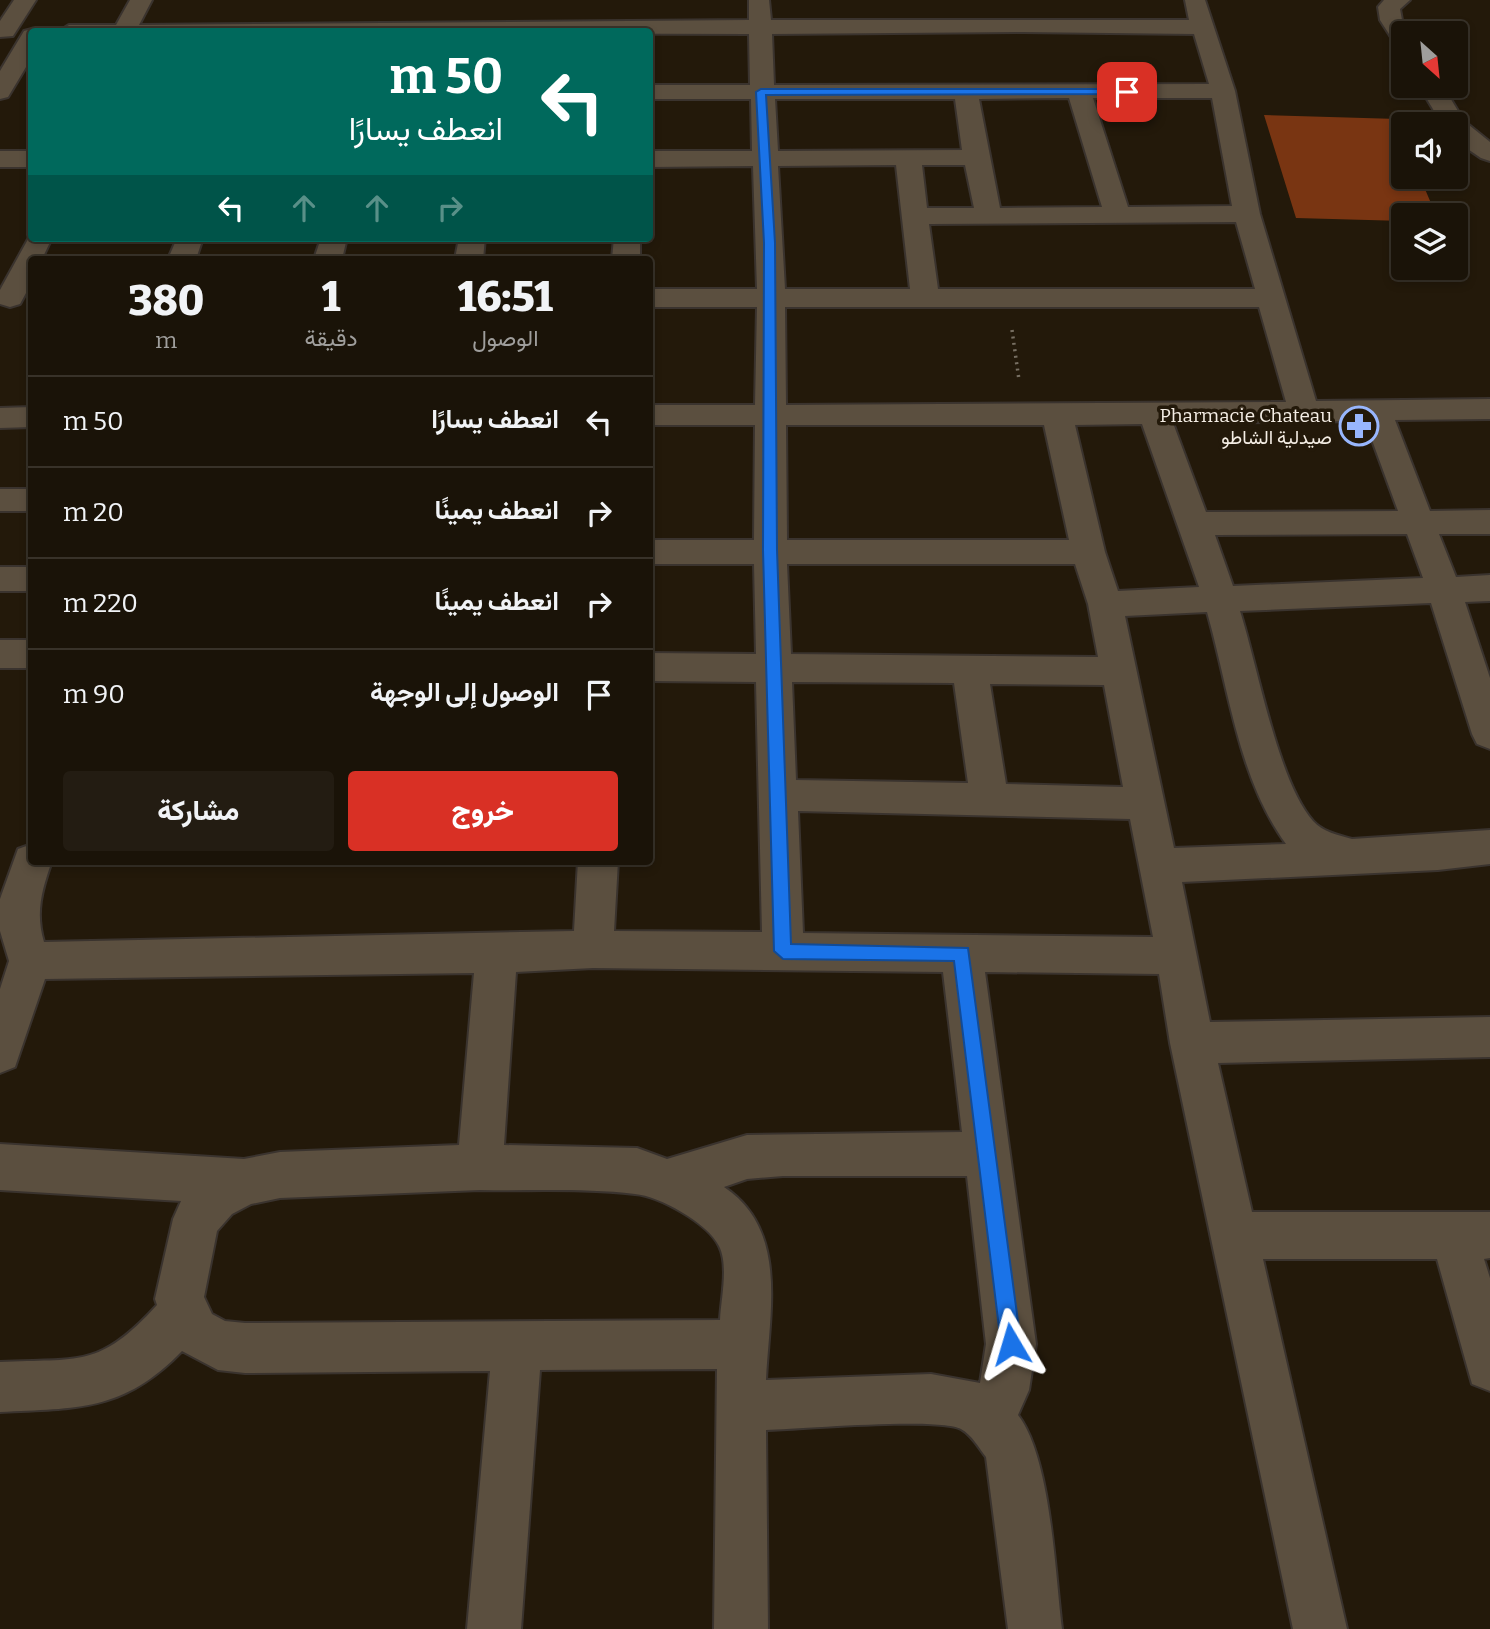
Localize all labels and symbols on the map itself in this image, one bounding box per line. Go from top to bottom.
north arrow [1391,21,1468,98]
pin [1097,62,1157,122]
place label: Pharmacie Chateau صيدلية الشاطو [1160,404,1332,449]
pharmacy icon: Pharmacie Chateau صيدلية الشاطو [1338,405,1380,447]
position arrow [974,1307,1048,1381]

